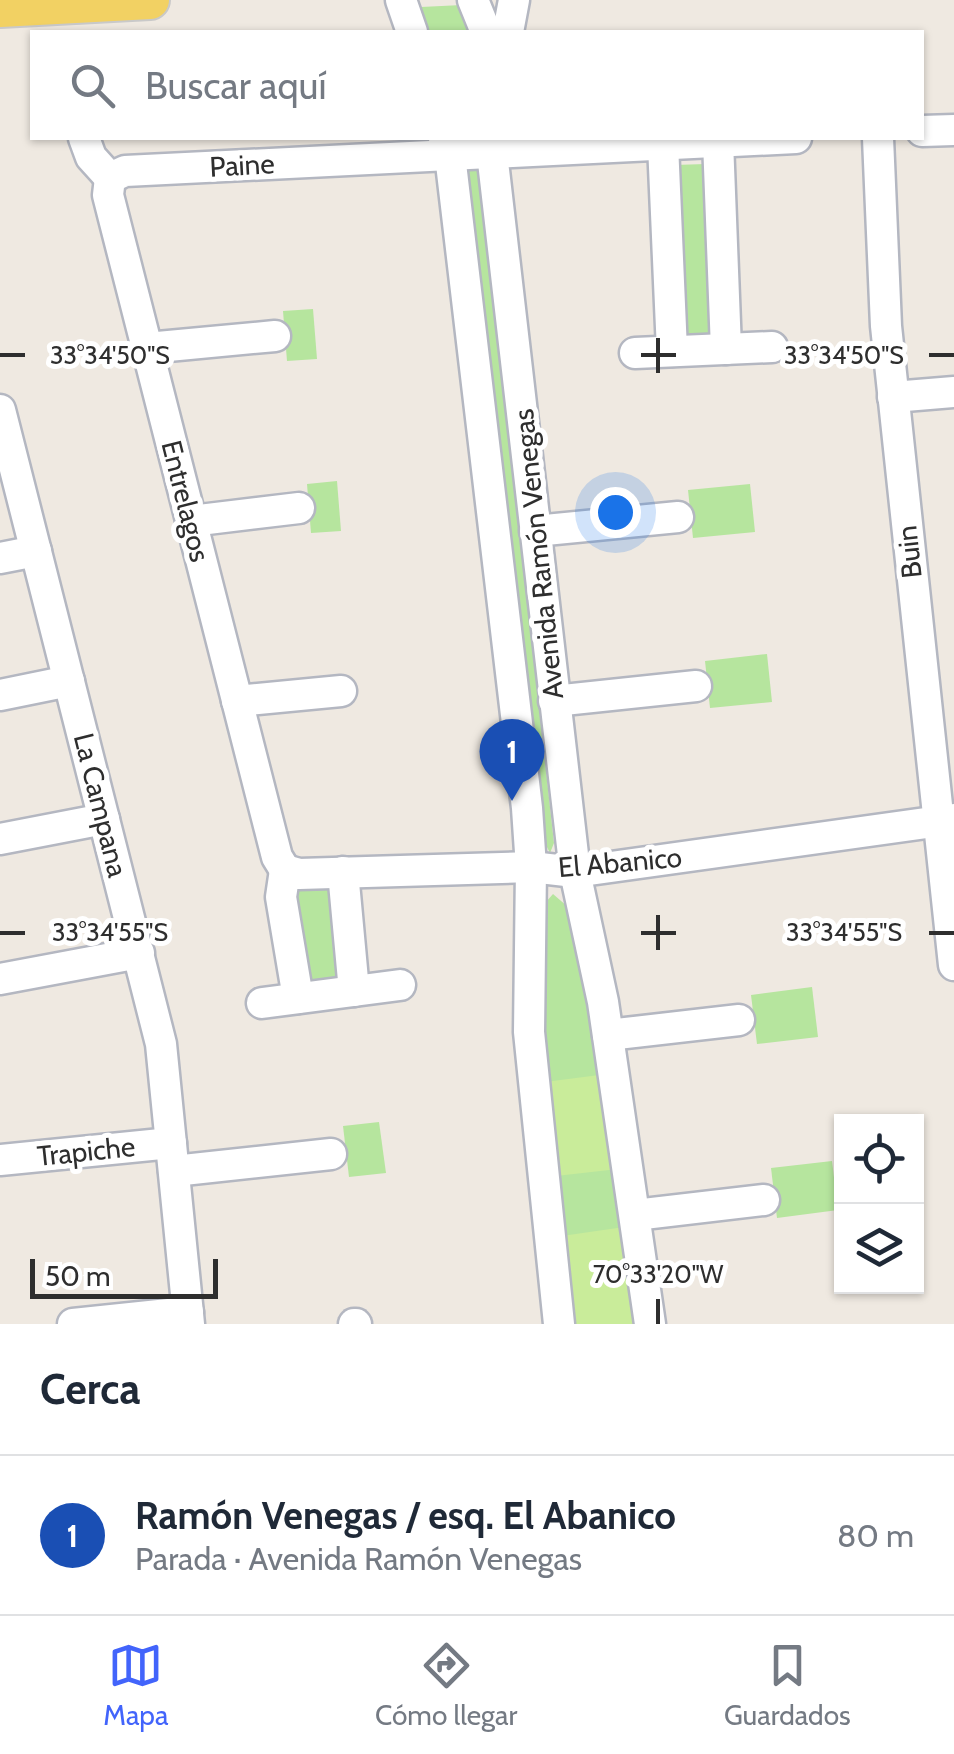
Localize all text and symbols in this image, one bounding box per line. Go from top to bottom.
search box [30,30,924,140]
icon: search [65,58,120,113]
text: Buscar aquí [145,62,327,109]
street label: Paine [209,146,275,184]
text: 33°34'50"S [50,340,170,370]
text: 33°34'50"S [784,340,904,370]
street label: Avenida Ramón Venegas [506,407,570,701]
street label: Entrelagos [155,437,217,565]
your location [590,487,641,538]
street label: Buin [889,524,929,580]
pin: 1 [480,718,544,801]
street label: La Campana [67,730,135,881]
street label: El Abanico [557,840,683,884]
text: 33°34'55"S [52,917,168,947]
text: 33°34'55"S [786,917,902,947]
map controls [834,1114,924,1294]
button: locate [834,1114,924,1204]
street label: Trapiche [35,1129,137,1173]
button: layers [834,1204,924,1294]
scale bar [30,1254,218,1298]
text: 50 m [45,1259,111,1293]
text: 70°33'20"W [593,1259,724,1289]
text: Cerca [40,1363,140,1415]
text: Ramón Venegas / esq. El Abanico [135,1492,676,1539]
text: 1 [67,1516,78,1555]
text: 80 m [837,1516,914,1555]
text: Parada · Avenida Ramón Venegas [135,1539,582,1578]
tab: Mapa [103,1638,168,1732]
tab: Cómo llegar [375,1638,517,1732]
tab: Guardados [724,1638,851,1732]

